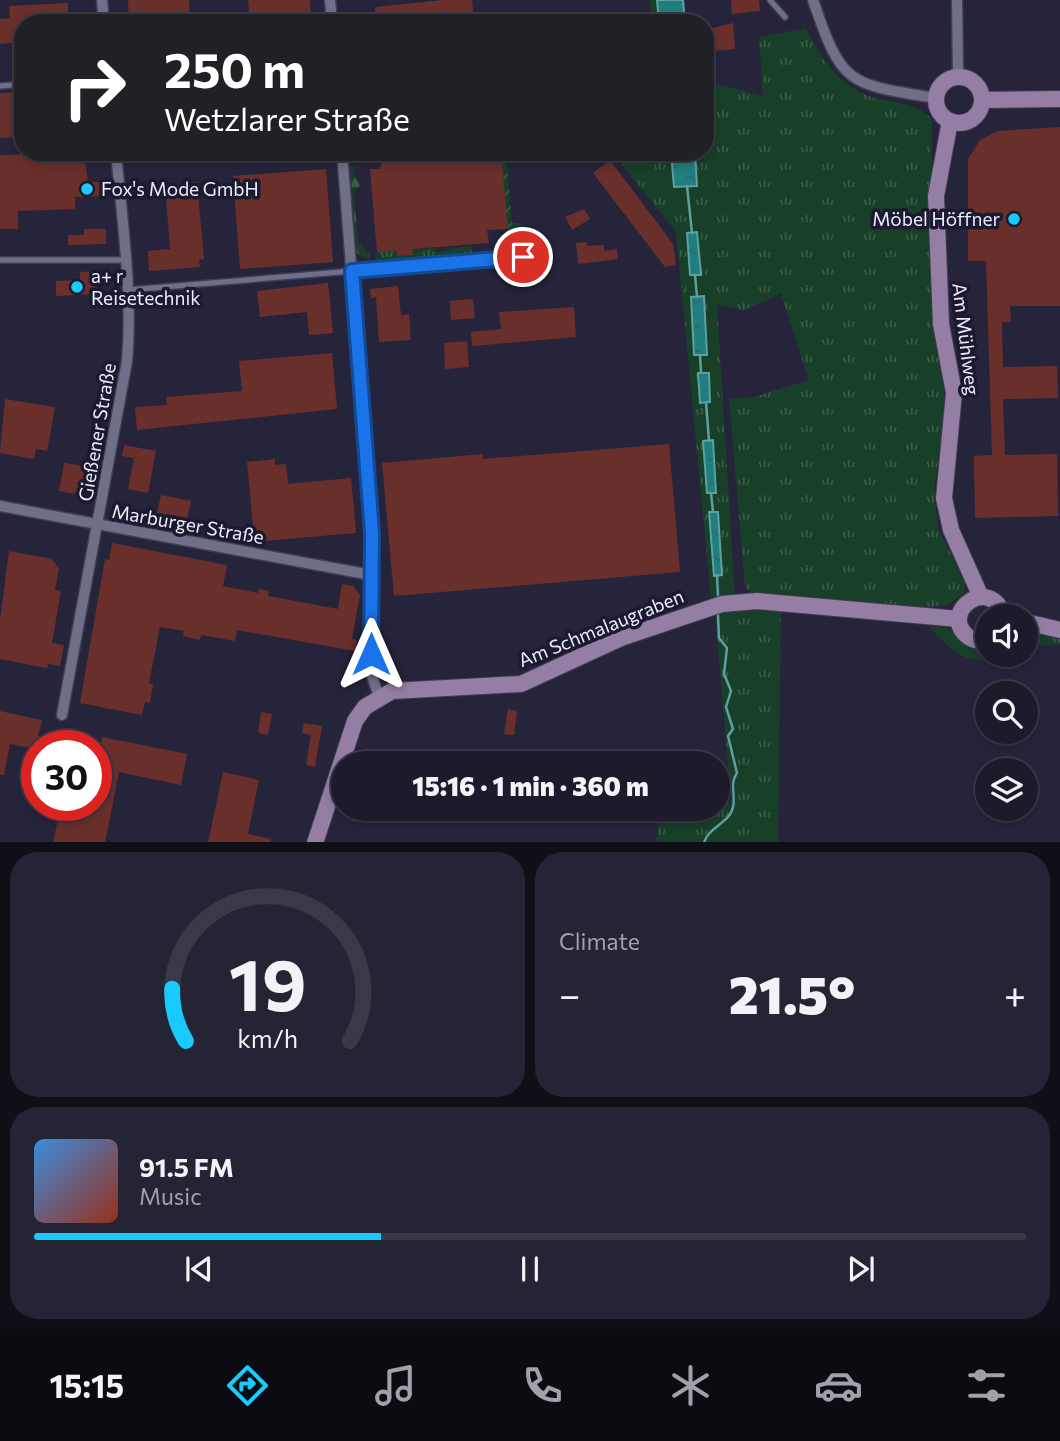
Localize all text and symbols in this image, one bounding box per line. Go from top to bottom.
text: 250 m [164,38,305,98]
icon: right [49,42,140,133]
text: Wetzlarer Straße [164,98,410,138]
place label: Fox's Mode GmbH [101,177,259,200]
marker: Fox's Mode GmbH [79,181,95,197]
place label: Möbel Höffner [872,207,1000,230]
marker: Möbel Höffner [1006,211,1022,227]
pin [493,227,553,287]
icon: arrive [504,238,542,276]
place label: a+ r Reisetechnik [91,264,201,309]
marker: a+ r Reisetechnik [69,279,85,295]
street label: Am Mühlweg [948,281,985,396]
street label: Gießener Straße [73,361,120,503]
street label: Marburger Straße [110,499,266,548]
street label: Am Schmalaugraben [515,584,687,671]
map controls [975,604,1038,821]
button: sound [975,604,1038,667]
position arrow [334,617,408,691]
button: search [975,681,1038,744]
speed limit sign: 30 [21,730,112,821]
button: layers [975,758,1038,821]
text: 15:16 · 1 min · 360 m [412,770,649,801]
text: Climate [559,927,640,955]
text: 19 [229,937,306,1026]
text: 21.5° [729,961,855,1025]
text: − [559,970,581,1017]
text: + [1004,970,1026,1017]
text: km/h [237,1022,298,1052]
text: 91.5 FM [139,1151,234,1182]
text: Music [139,1182,202,1210]
icon: previous [180,1250,218,1288]
icon: pause [511,1250,549,1288]
icon: next [842,1250,880,1288]
icon: directions [223,1361,272,1410]
icon: music [371,1361,420,1410]
icon: phone [518,1361,567,1410]
icon: climate [666,1361,715,1410]
icon: car [814,1361,863,1410]
icon: filters [962,1361,1011,1410]
text: 15:15 [49,1365,124,1405]

